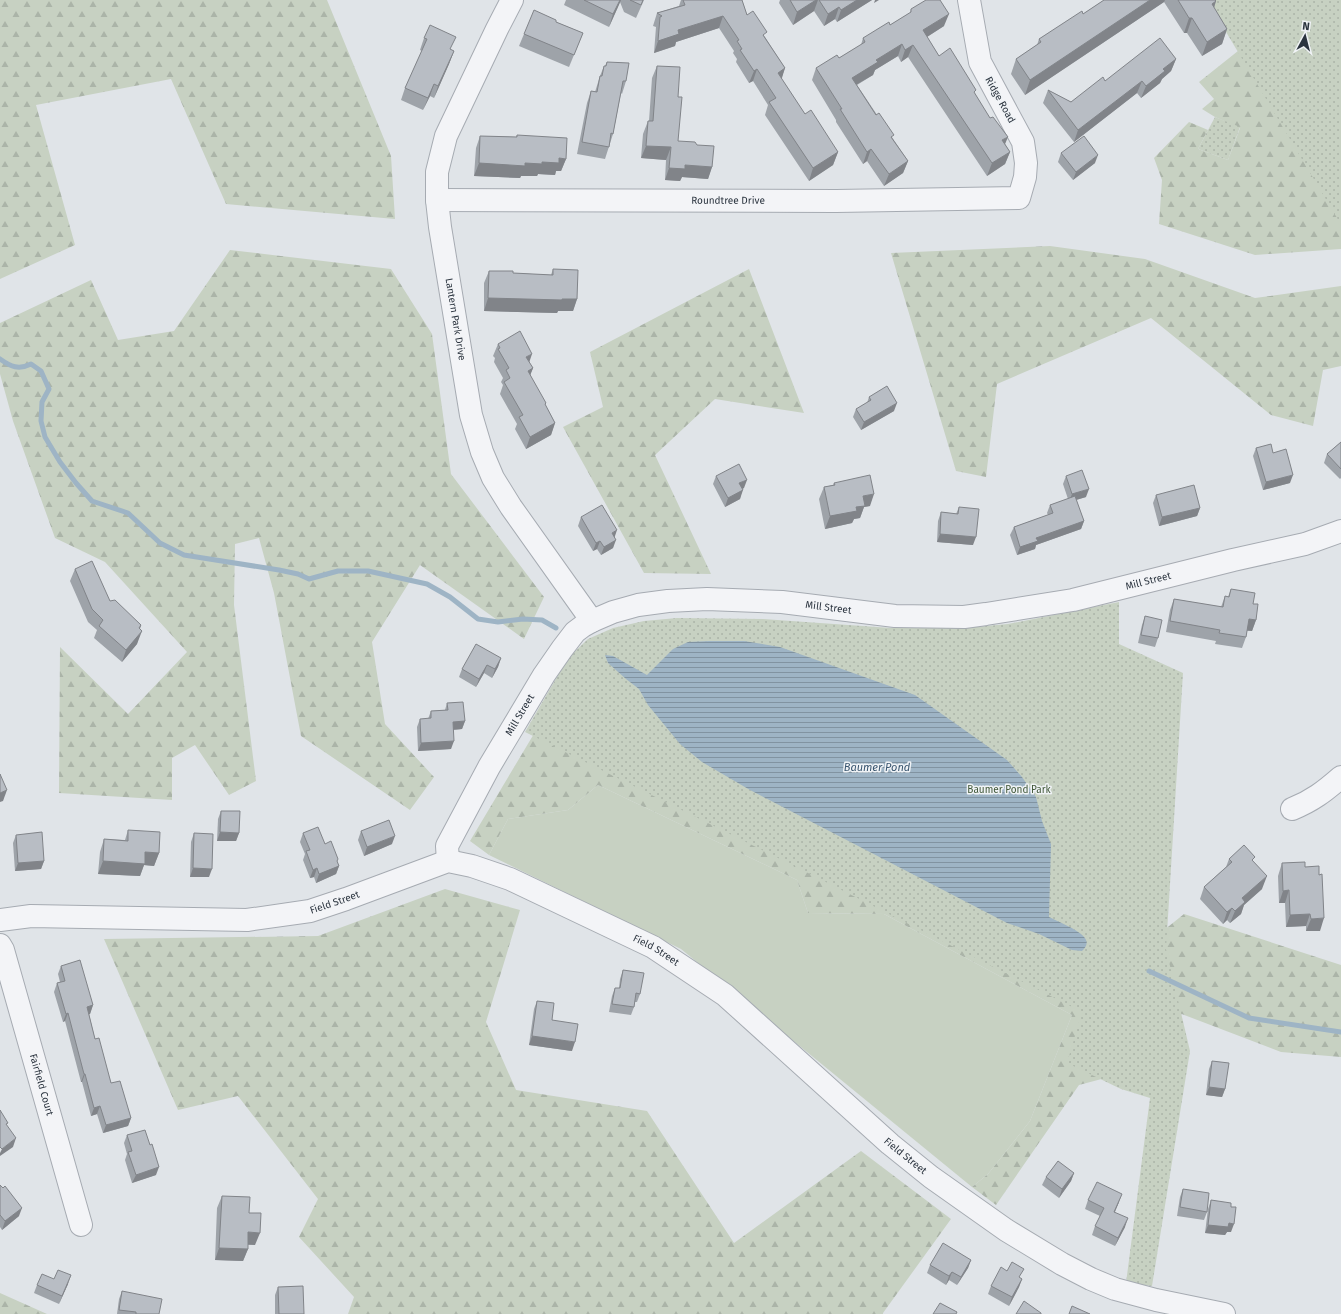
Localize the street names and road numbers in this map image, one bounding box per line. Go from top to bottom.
street label: Ridge Road [982,75,1018,125]
street label: Roundtree Drive [691,195,765,207]
street label: Lantern Park Drive [443,277,468,361]
street label: Mill Street [1124,570,1173,593]
street label: Mill Street [805,599,853,617]
street label: Mill Street [503,692,537,738]
street label: Field Street [308,888,361,917]
street label: Field Street [631,932,682,969]
street label: Fairfield Court [27,1053,56,1118]
street label: Field Street [881,1135,929,1177]

